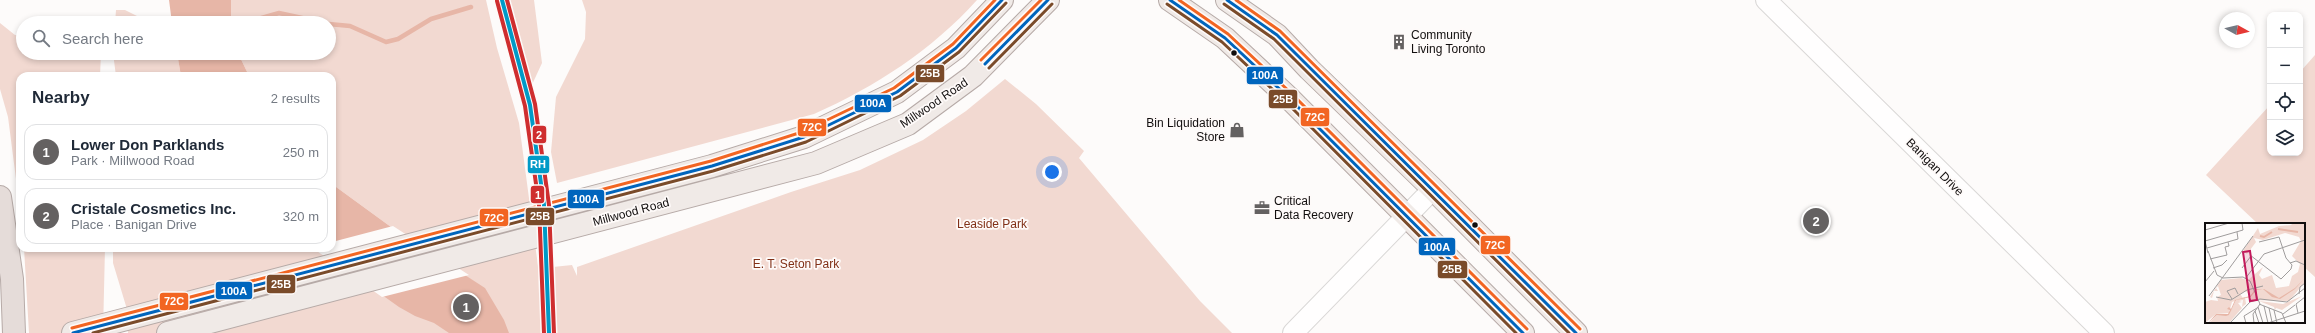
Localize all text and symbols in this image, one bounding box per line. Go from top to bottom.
north arrow [2219,12,2255,48]
map controls [2267,12,2303,156]
button: + [2267,12,2303,48]
search box [16,16,336,60]
icon: search [30,27,52,49]
place label: Community Living Toronto [1411,28,1486,56]
text: Search here [62,30,144,47]
building icon: Community Living Toronto [1390,33,1408,51]
unlabelled marker [1229,48,1239,58]
button: − [2267,48,2303,84]
line badge: 25B [915,64,945,83]
line badge: 100A [1246,66,1284,85]
text: 25B [920,67,940,79]
text: 100A [1252,69,1278,81]
street label: Millwood Road [897,75,971,131]
button: locate [2267,84,2303,120]
text: Nearby [32,88,90,107]
line badge: 25B [1268,89,1298,109]
text: 2 results [271,91,320,106]
text: 25B [1273,93,1293,105]
line badge: 100A [854,94,892,113]
text: 100A [860,97,886,109]
line badge: 72C [1300,107,1330,127]
text: 72C [1305,111,1325,123]
place label: Bin Liquidation Store [1146,116,1225,144]
line badge: 72C [797,118,827,137]
button: layers [2267,120,2303,156]
text: 72C [802,121,822,133]
shop icon: Bin Liquidation Store [1228,121,1246,139]
line badge: 2 [532,125,547,144]
text: 2 [536,129,542,141]
street label: Banigan Drive [1903,135,1967,199]
text: Lower Don Parklands [71,136,224,153]
text: 1 [42,145,50,160]
text: 250 m [283,145,319,160]
text: Park · Millwood Road [71,153,195,168]
line badge: RH [527,155,550,174]
text: RH [530,158,546,170]
your location [1042,162,1062,182]
line badge: 1 [530,185,545,204]
text: 1 [535,189,541,201]
line badge: 100A [567,189,605,209]
text: 100A [573,193,599,205]
place label: Critical Data Recovery [1274,194,1353,222]
street label: Millwood Road [591,195,671,229]
office icon: Critical Data Recovery [1253,199,1271,217]
text: Cristale Cosmetics Inc. [71,200,236,217]
pin: 2 [1803,206,1829,236]
line badge: 25B [525,207,555,226]
line badge: 72C [479,208,509,227]
text: 2 [42,209,50,224]
text: 320 m [283,209,319,224]
text: 25B [530,210,550,222]
text: 72C [484,212,504,224]
text: Place · Banigan Drive [71,217,197,232]
park label: Leaside Park [957,217,1028,231]
unlabelled marker [1470,220,1480,230]
inset map [2205,223,2305,323]
line badge: 72C [1480,235,1511,255]
line badge: 100A [1418,237,1456,256]
text: 72C [1485,239,1505,251]
text: 100A [1424,241,1450,253]
park label: E. T. Seton Park [753,257,840,271]
line badge: 25B [1437,260,1468,279]
text: 25B [1442,263,1462,275]
line badge: 25B [266,274,296,294]
text: 25B [271,278,291,290]
line badge: 100A [215,281,253,300]
text: 100A [221,285,247,297]
line badge: 72C [159,292,189,311]
pin: 1 [453,292,479,322]
text: 72C [164,295,184,307]

